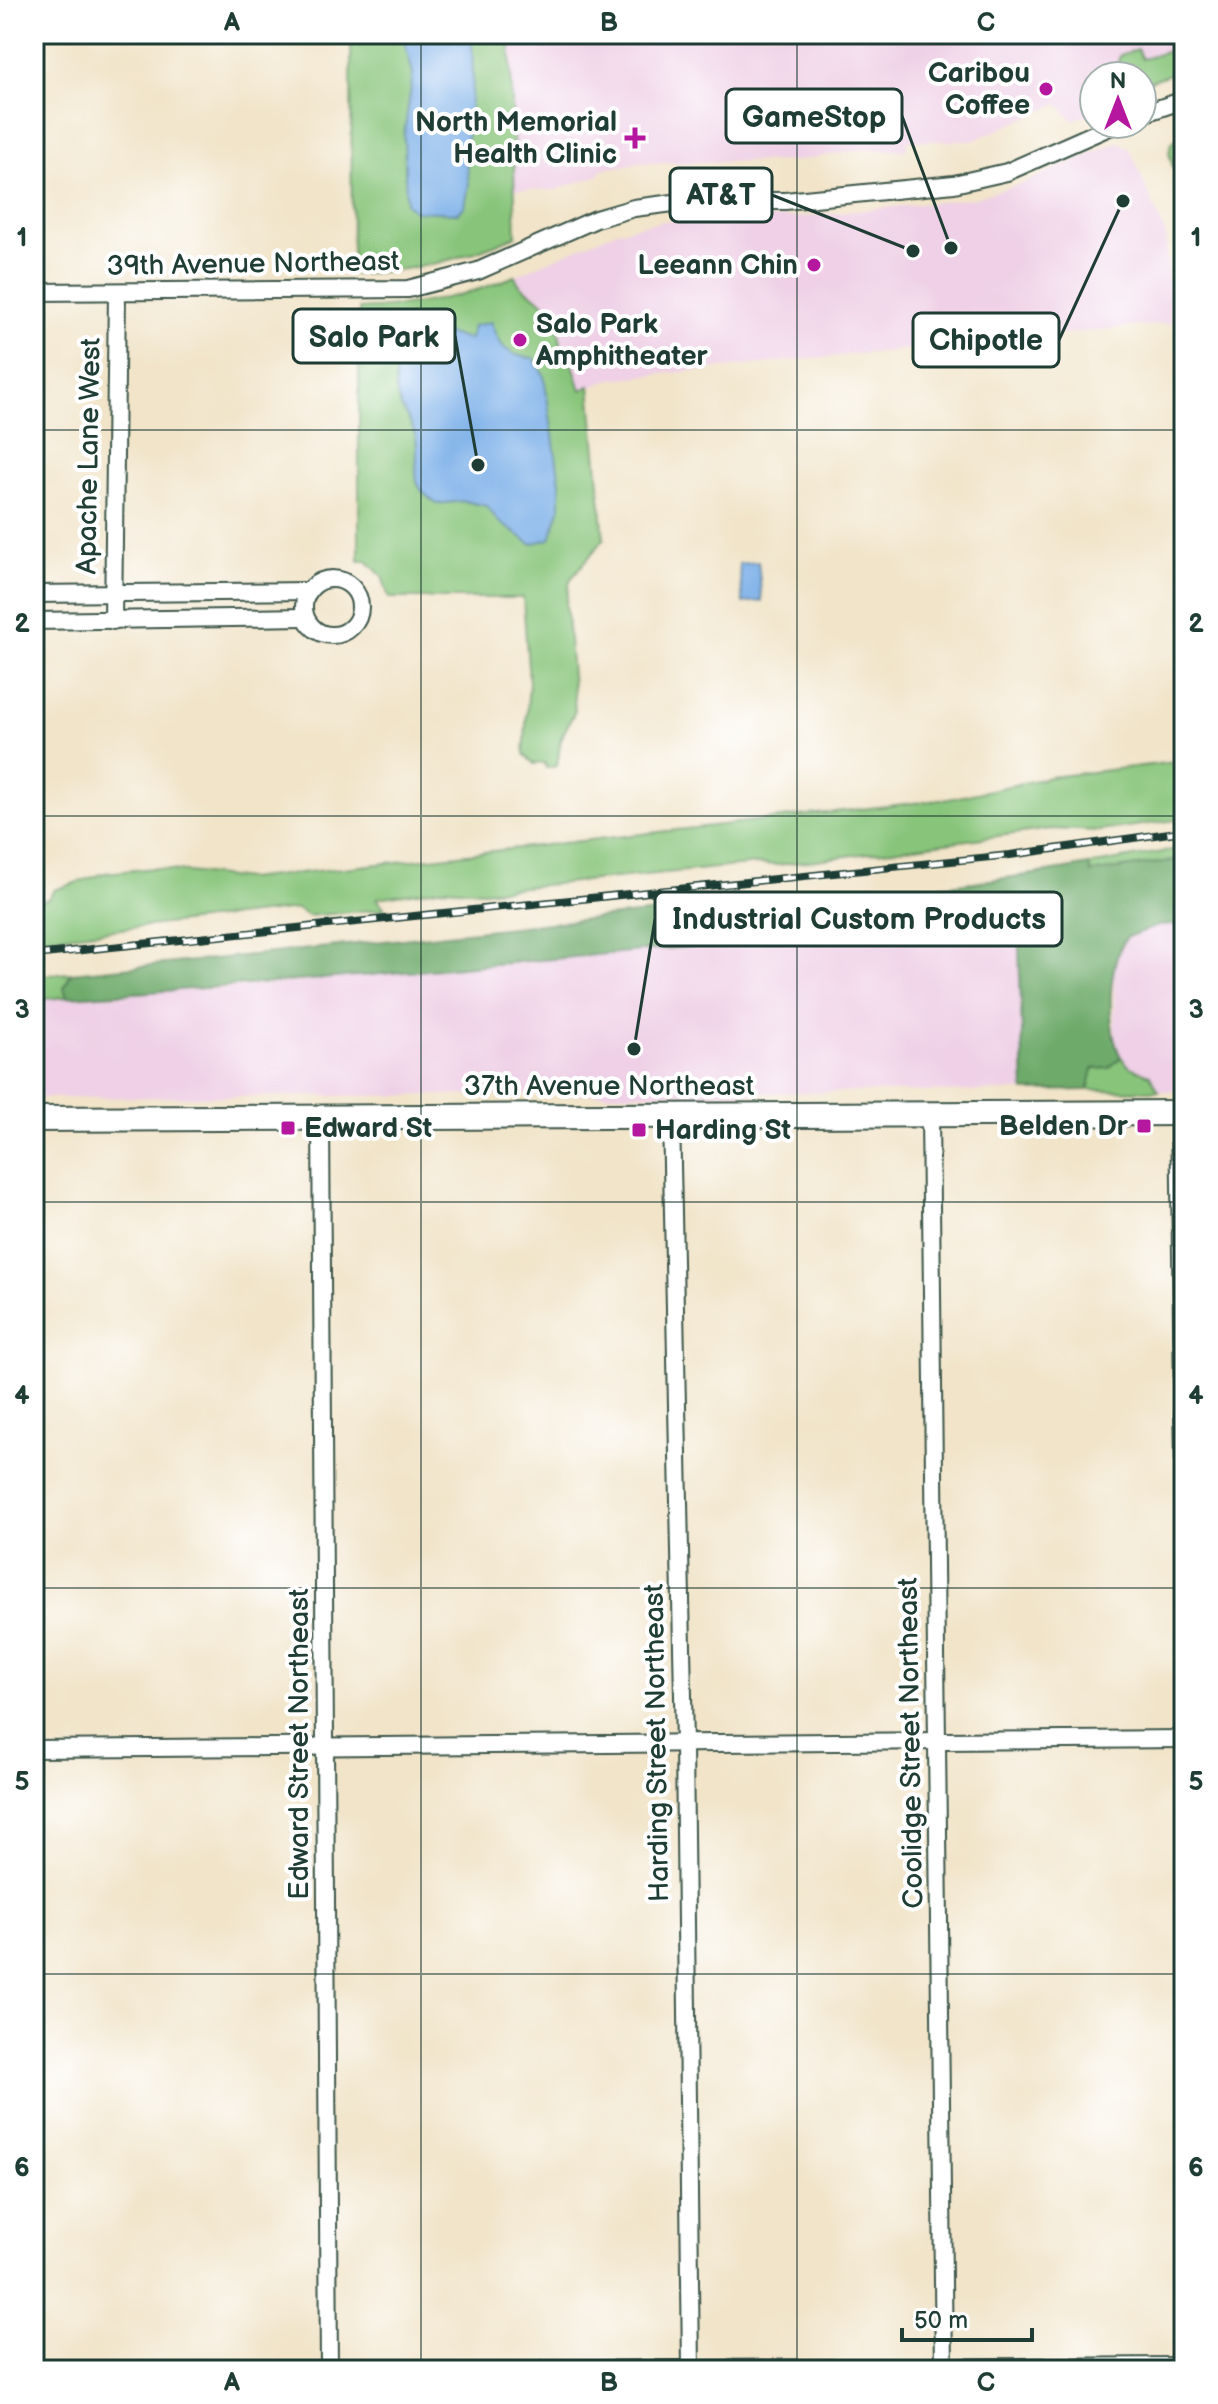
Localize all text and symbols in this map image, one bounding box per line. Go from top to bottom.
text: A [223,8,240,39]
text: B [600,8,618,39]
text: C [977,8,995,39]
place label: Caribou Coffee [928,57,1030,122]
north arrow [1078,60,1158,140]
text: N [1110,68,1126,95]
marker: Caribou Coffee [1037,80,1055,98]
callout: GameStop [726,89,902,143]
text: GameStop [742,100,886,136]
place label: North Memorial Health Clinic [415,106,617,171]
marker: North Memorial Health Clinic [624,127,646,149]
callout: AT&T [670,168,772,222]
text: AT&T [685,178,756,214]
text: 1 [17,223,27,254]
text: 1 [1191,223,1201,254]
street label: 39th Avenue Northeast [106,245,400,283]
place label: Leeann Chin [638,249,798,282]
marker: Leeann Chin [805,256,823,274]
place label: Salo Park Amphitheater [535,308,709,373]
callout: Salo Park [293,309,455,363]
callout: Chipotle [913,313,1059,367]
text: Salo Park [309,320,440,356]
text: Chipotle [929,323,1043,359]
marker: Salo Park Amphitheater [511,331,529,349]
street label: Apache Lane West [70,337,108,575]
text: 2 [14,609,30,640]
text: 2 [1188,609,1204,640]
callout: Industrial Custom Products [655,892,1062,946]
text: Industrial Custom Products [672,902,1046,938]
text: 3 [14,995,30,1026]
text: 3 [1188,995,1204,1026]
street label: 37th Avenue Northeast [464,1070,755,1103]
place label: Belden Dr [999,1110,1129,1143]
place label: Edward St [304,1112,432,1145]
place label: Harding St [655,1114,791,1147]
marker: Belden Dr [1135,1117,1153,1135]
marker: Edward St [279,1119,297,1137]
marker: Harding St [630,1121,648,1139]
text: 4 [14,1381,30,1412]
text: 4 [1188,1381,1204,1412]
street label: Coolidge Street Northeast [892,1577,930,1909]
street label: Harding Street Northeast [638,1583,676,1902]
street label: Edward Street Northeast [283,1588,316,1900]
text: 5 [14,1767,30,1798]
text: 5 [1188,1767,1204,1798]
text: 6 [14,2153,30,2184]
text: 6 [1188,2153,1204,2184]
scale bar [902,2292,1032,2342]
text: 50 m [914,2306,968,2335]
text: A [223,2368,240,2399]
text: B [600,2368,618,2399]
text: C [977,2368,995,2399]

